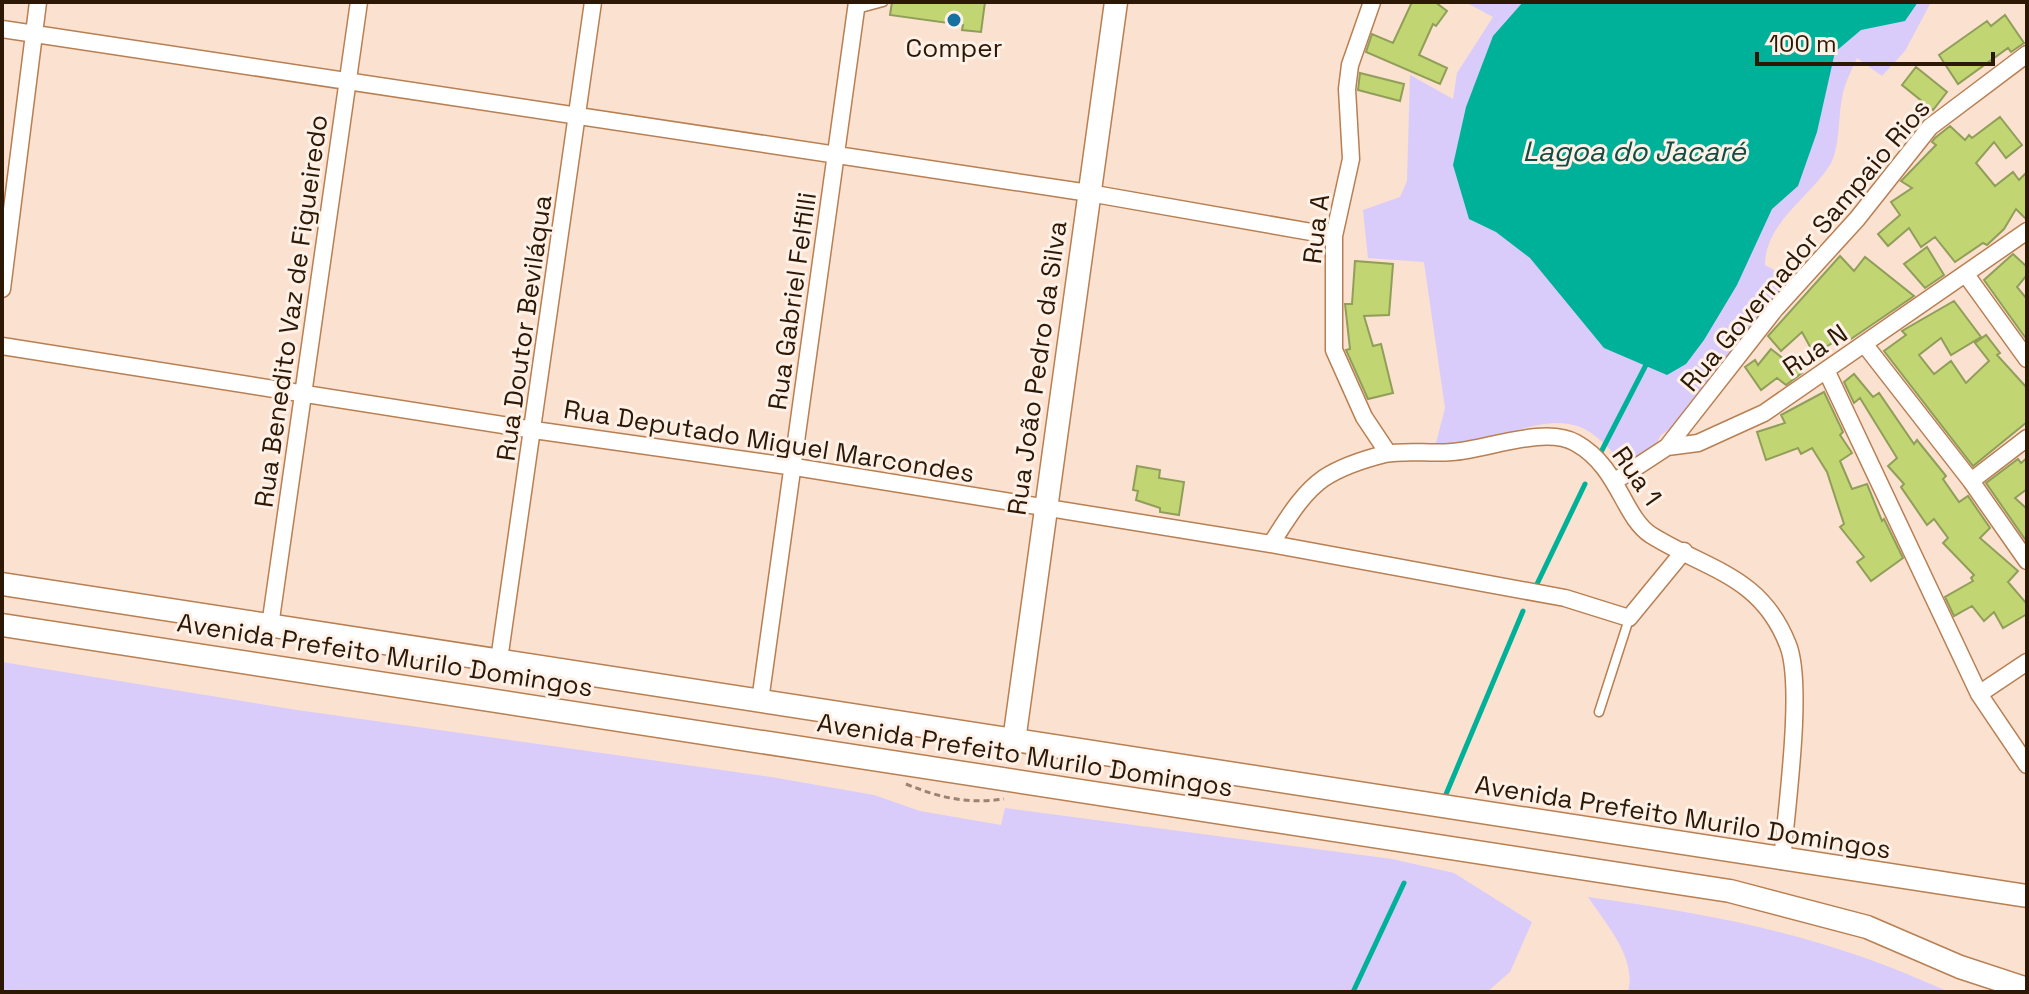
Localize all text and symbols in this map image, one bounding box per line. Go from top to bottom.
marker: Comper [945,11,963,29]
scale bar [1757,16,1993,66]
text: 100 m [1769,28,1837,59]
place label: Comper [905,31,1003,65]
street label: Rua Governador Sampaio Rios [1672,92,1938,398]
street label: Rua Benedito Vaz de Figueiredo [247,112,335,510]
water label: Lagoa do Jacaré [1522,133,1747,169]
street label: Rua Gabriel Felfilli [760,190,824,412]
street label: Rua A [1295,192,1337,266]
street label: Rua Doutor Beviláqua [489,193,560,463]
street label: Rua João Pedro da Silva [999,218,1075,517]
street label: Rua N [1776,316,1854,384]
street label: Rua Deputado Miguel Marcondes [561,392,977,490]
street label: Rua 1 [1604,440,1670,512]
street label: Avenida Prefeito Murilo Domingos [175,605,595,705]
street label: Avenida Prefeito Murilo Domingos [815,705,1235,805]
street label: Avenida Prefeito Murilo Domingos [1473,767,1893,867]

